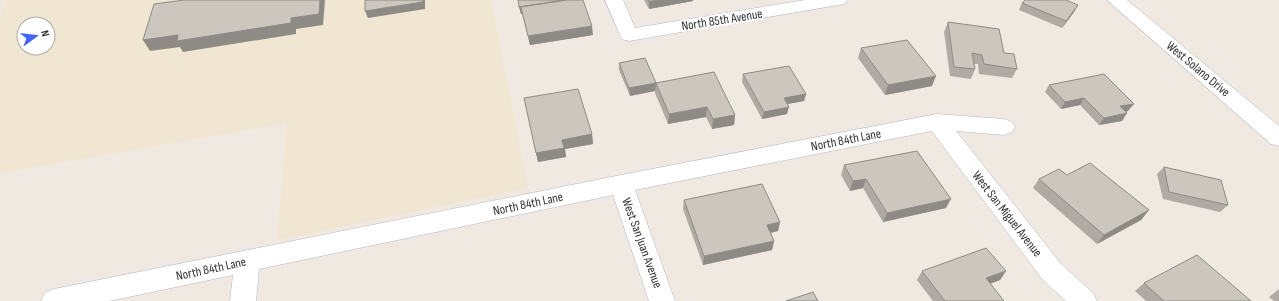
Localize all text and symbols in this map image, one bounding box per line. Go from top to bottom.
street label: North 85th Avenue [680,6,764,34]
north arrow [16,16,56,56]
text: N [38,29,52,38]
street label: West Solano Drive [1163,38,1233,100]
street label: North 84th Lane [810,125,882,155]
street label: West San Miguel Avenue [968,168,1046,260]
street label: North 84th Lane [492,189,564,219]
street label: West San Juan Avenue [618,196,666,290]
street label: North 84th Lane [175,254,247,284]

